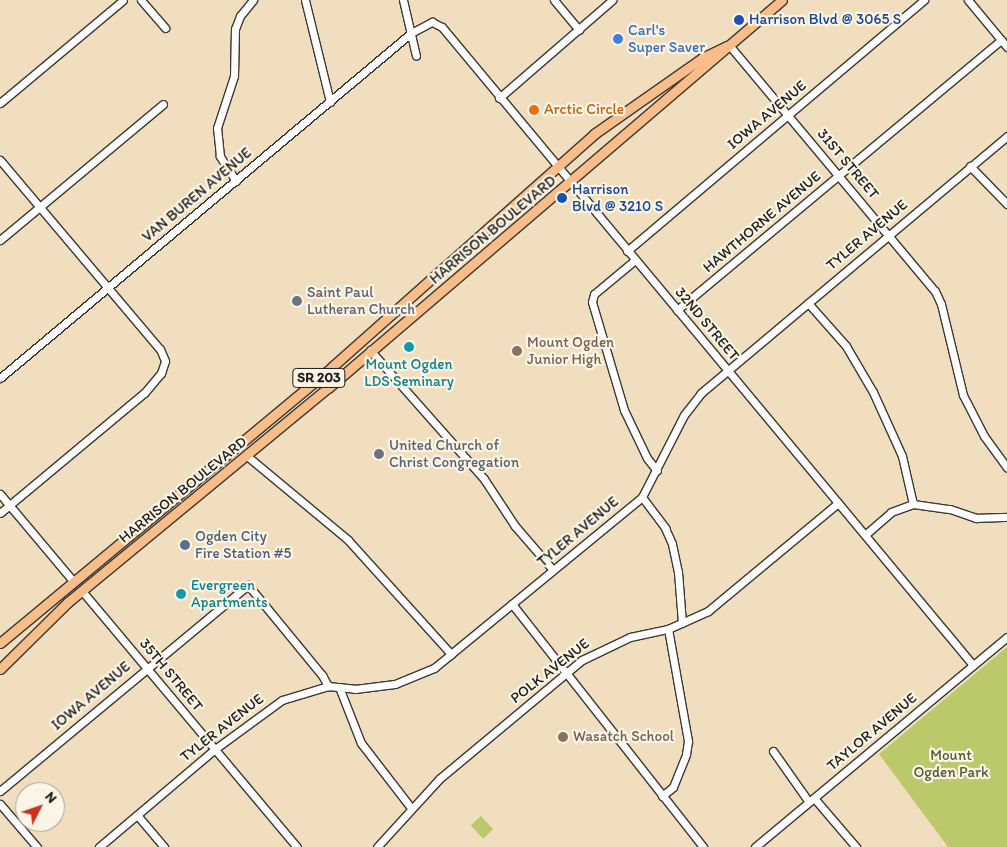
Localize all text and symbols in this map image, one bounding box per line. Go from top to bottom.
place label: Harrison Blvd @ 3065 S [749,11,901,29]
marker: Harrison Blvd @ 3065 S [733,14,745,26]
place label: Carl's Super Saver [628,21,705,56]
marker: Carl's Super Saver [612,33,624,45]
street label: IOWA AVENUE [724,77,810,153]
place label: Arctic Circle [544,101,624,119]
marker: Arctic Circle [528,104,540,116]
street label: 31ST STREET [813,125,883,203]
street label: VAN BUREN AVENUE [139,144,255,246]
street label: HAWTHORNE AVENUE [699,167,825,277]
street label: HARRISON BOULEVARD [426,172,560,288]
place label: Harrison Blvd @ 3210 S [572,180,663,215]
marker: Harrison Blvd @ 3210 S [556,192,568,204]
street label: TYLER AVENUE [823,196,911,274]
place label: Saint Paul Lutheran Church [307,283,416,318]
street label: 32ND STREET [671,284,743,364]
marker: Saint Paul Lutheran Church [291,295,303,307]
place label: Mount Ogden Junior High [527,333,614,368]
marker: Mount Ogden LDS Seminary [403,341,415,353]
marker: Mount Ogden Junior High [511,345,523,357]
place label: Mount Ogden LDS Seminary [364,355,454,390]
road number: SR 203 [292,366,346,389]
street label: HARRISON BOULEVARD [116,433,250,547]
place label: United Church of Christ Congregation [389,436,520,471]
marker: United Church of Christ Congregation [373,448,385,460]
street label: TYLER AVENUE [534,493,622,571]
place label: Ogden City Fire Station #5 [195,527,291,562]
marker: Ogden City Fire Station #5 [179,539,191,551]
place label: Evergreen Apartments [191,576,268,611]
marker: Evergreen Apartments [175,588,187,600]
street label: 35TH STREET [135,635,207,715]
street label: POLK AVENUE [507,635,593,707]
street label: IOWA AVENUE [48,658,134,734]
street label: TAYLOR AVENUE [824,689,920,775]
street label: TYLER AVENUE [177,690,267,766]
place label: Wasatch School [573,728,674,746]
marker: Wasatch School [557,731,569,743]
park label: Mount Ogden Park [913,746,989,781]
north arrow [15,782,65,832]
text: N [41,788,60,807]

